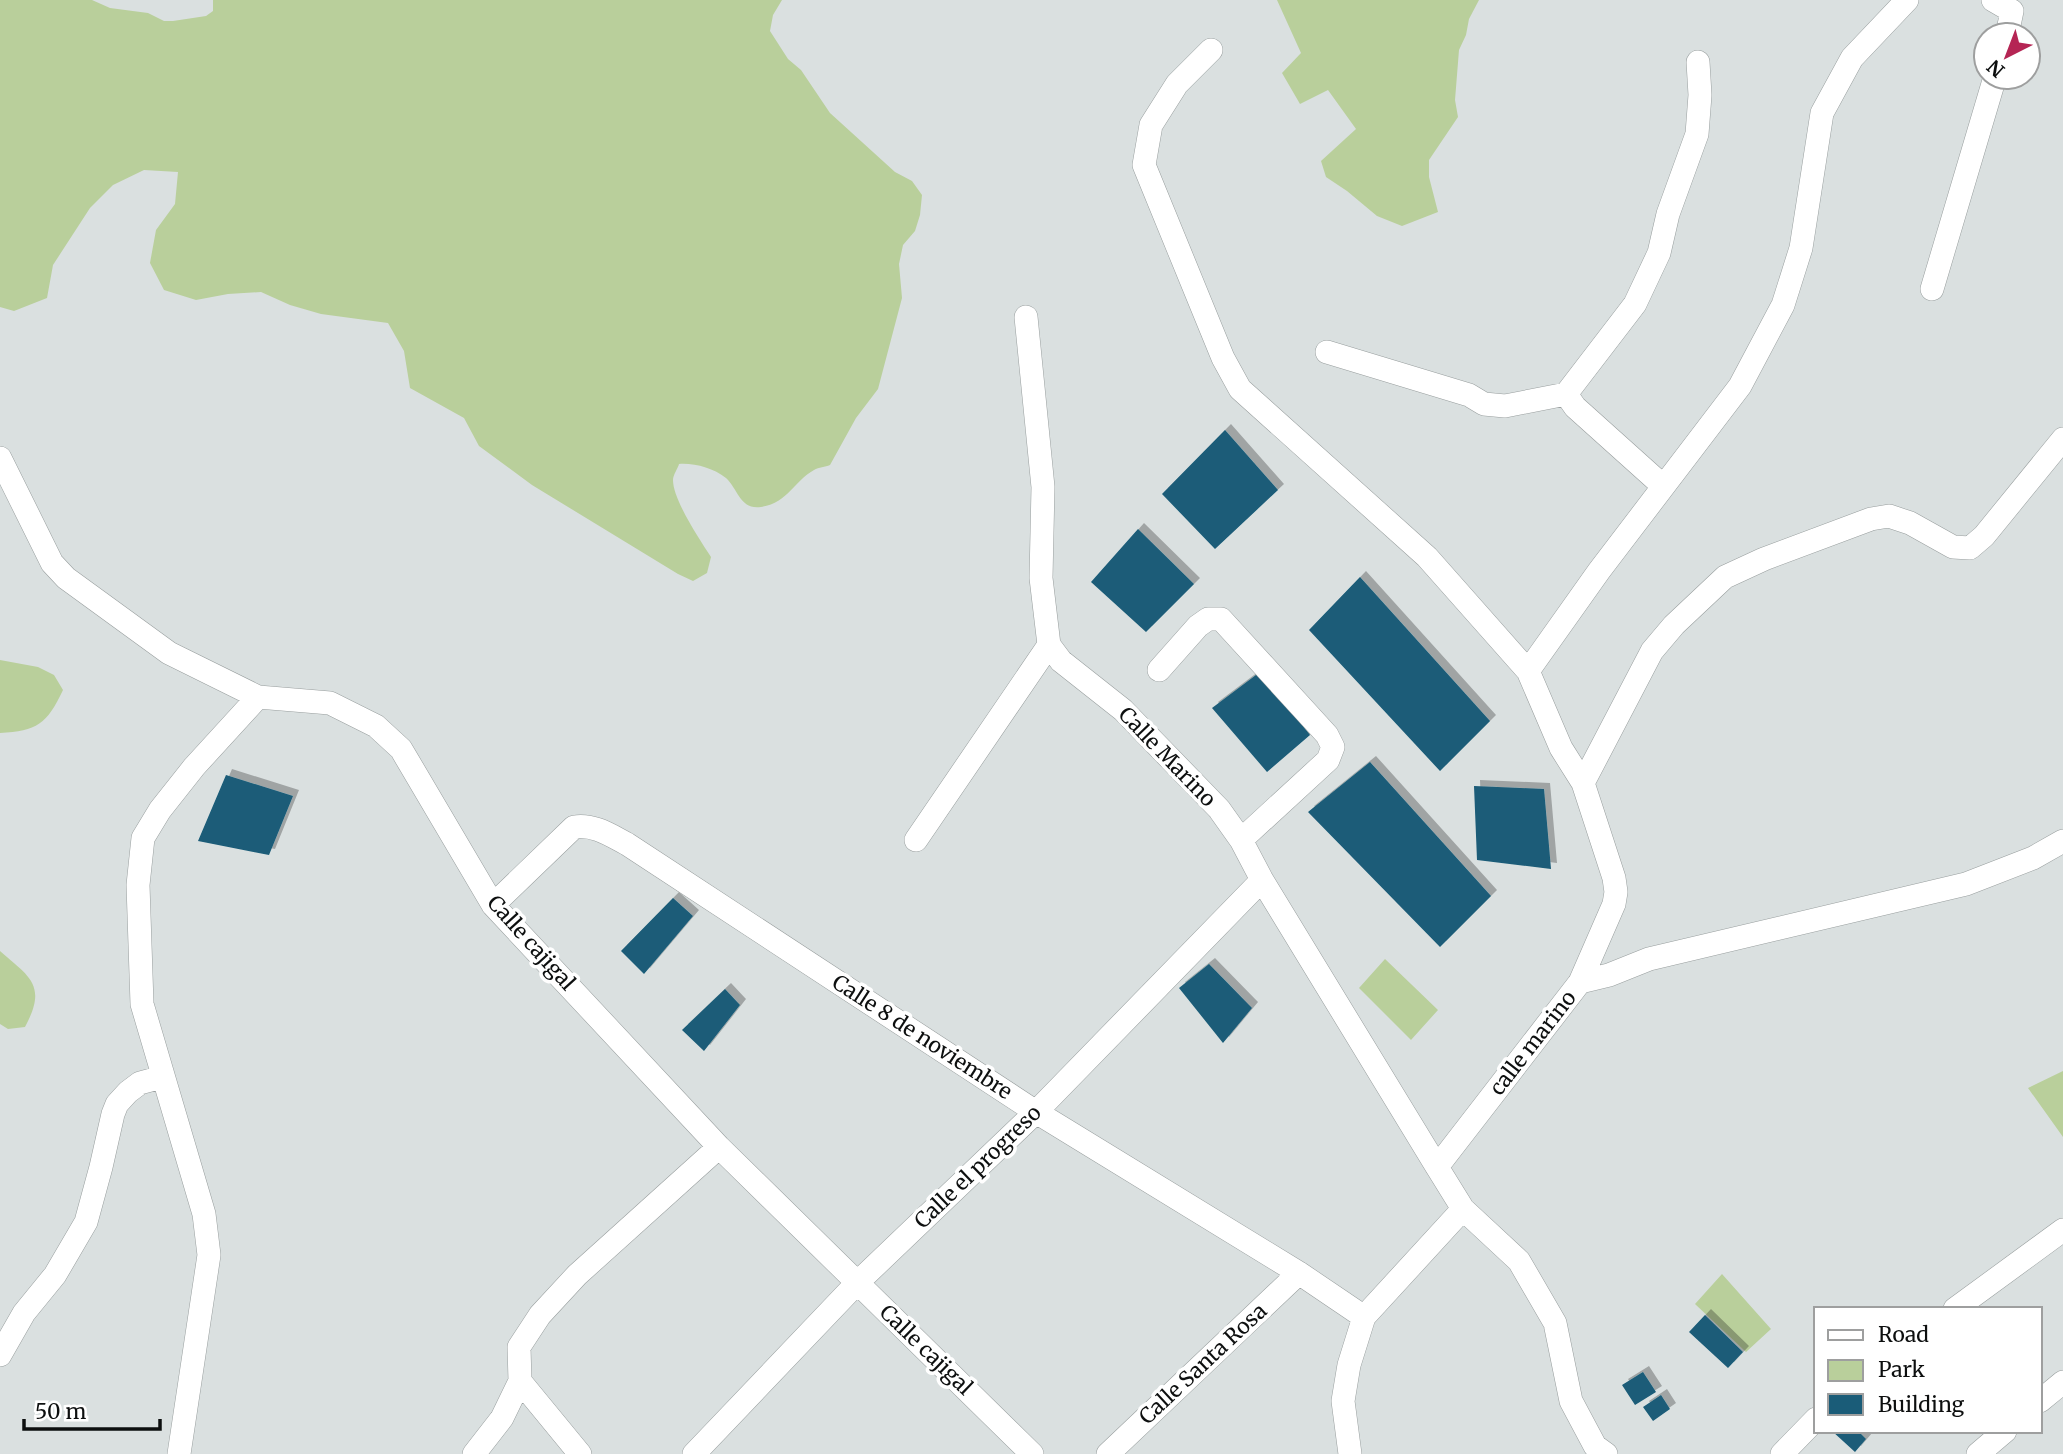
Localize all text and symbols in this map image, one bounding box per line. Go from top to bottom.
north arrow [1972,21,2042,91]
text: N [1982,55,2009,83]
street label: Calle Marino [1113,701,1222,812]
street label: Calle cajigal [482,889,582,996]
street label: Calle 8 de noviembre [827,968,1017,1105]
street label: calle marino [1483,985,1582,1100]
street label: Calle el progreso [909,1099,1047,1234]
street label: Calle Santa Rosa [1133,1297,1272,1430]
street label: Calle cajigal [874,1299,979,1401]
legend [1814,1307,2042,1433]
text: Road [1878,1321,1929,1348]
text: Park [1878,1356,1925,1383]
scale bar [24,1388,161,1432]
text: Building [1878,1391,1965,1418]
text: 50 m [35,1398,86,1425]

